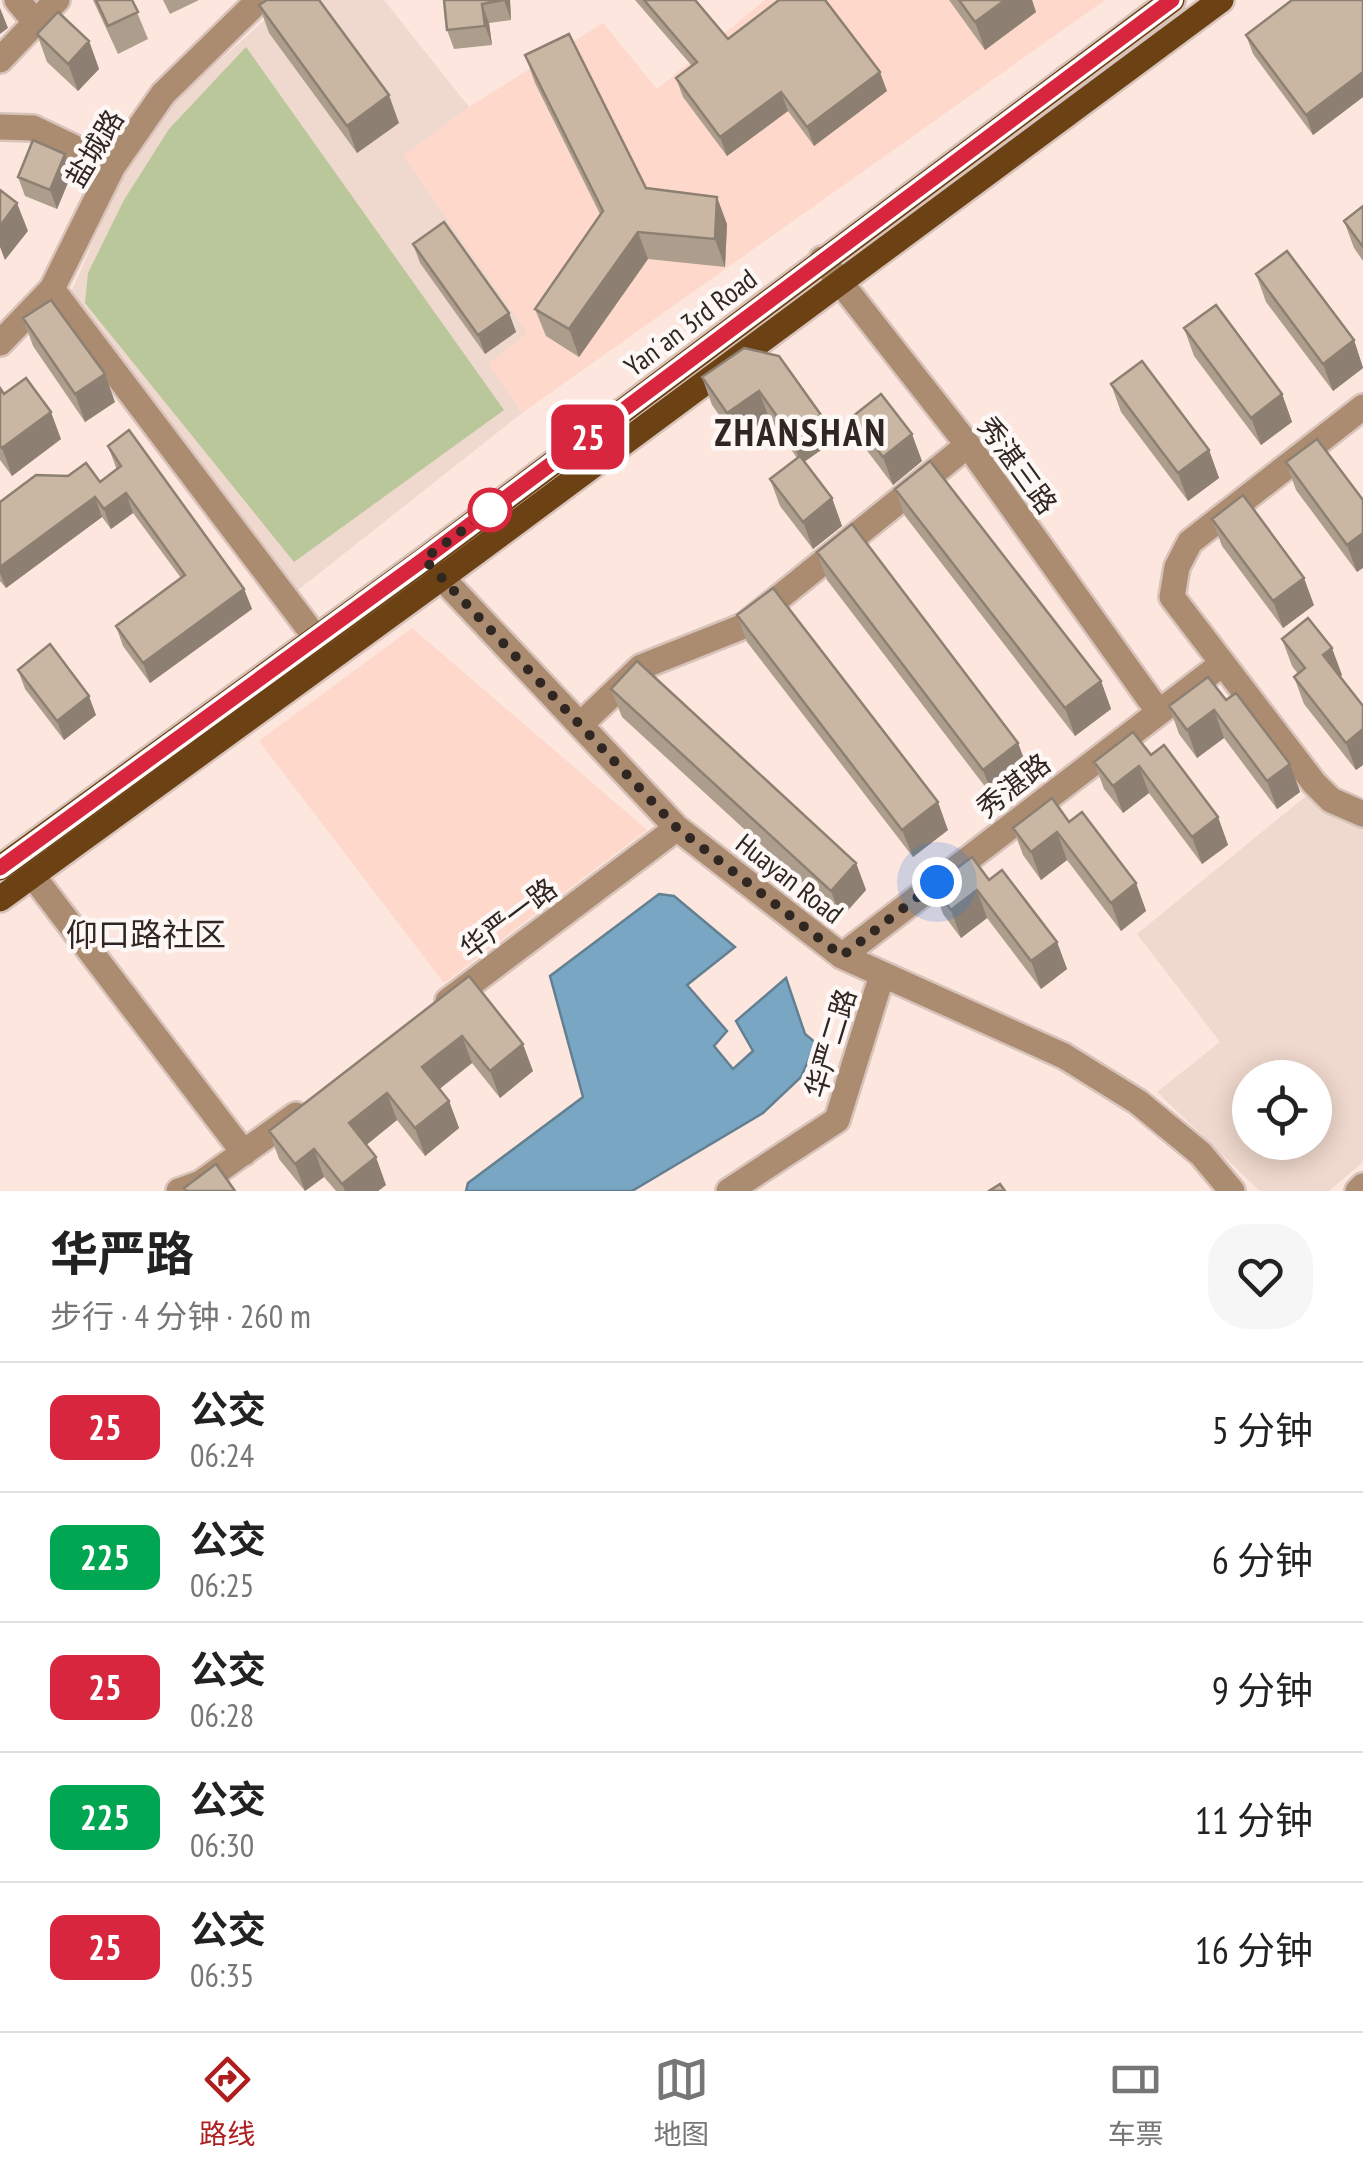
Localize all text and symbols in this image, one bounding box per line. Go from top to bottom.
street label: 盐城路 [57,102,131,194]
street label: Yan´an 3rd Road [616,260,764,384]
line badge: 25 [543,404,633,470]
district label: ZHANSHAN [714,407,888,456]
street label: 秀湛三路 [970,409,1066,521]
text: 25 [571,414,605,460]
unlabelled marker [469,489,511,531]
street label: 秀湛路 [969,745,1057,825]
street label: Huayan Road [729,825,851,931]
your location [912,857,962,907]
street label: 华严一路 [452,870,564,966]
district label: 仰口路社区 [66,913,226,955]
street label: 华严二路 [796,984,864,1102]
map controls [1232,1060,1332,1160]
button: locate [1232,1060,1332,1160]
text: 华严路 [50,1222,194,1284]
button: heart [1208,1224,1313,1329]
text: 步行 · 4 分钟 · 260 m [50,1295,311,1337]
text: 公交 [190,1384,266,1433]
text: 25 [88,1404,122,1450]
text: 5 分钟 [1212,1405,1313,1454]
text: 06:24 [190,1434,254,1476]
text: 公交 [190,1514,266,1563]
text: 225 [80,1534,130,1580]
text: 6 分钟 [1212,1535,1313,1584]
text: 06:25 [190,1564,254,1606]
text: 公交 [190,1644,266,1693]
text: 25 [88,1664,122,1710]
text: 9 分钟 [1212,1665,1313,1714]
text: 06:28 [190,1694,254,1736]
text: 公交 [190,1774,266,1823]
text: 225 [80,1794,130,1840]
text: 11 分钟 [1195,1795,1313,1844]
text: 06:30 [190,1824,254,1866]
text: 公交 [190,1904,266,1953]
text: 25 [88,1924,122,1970]
text: 16 分钟 [1195,1925,1313,1974]
text: 06:35 [190,1954,254,1996]
tab: 路线 [199,2052,255,2152]
tab: 地图 [653,2052,710,2152]
tab: 车票 [1108,2052,1164,2152]

